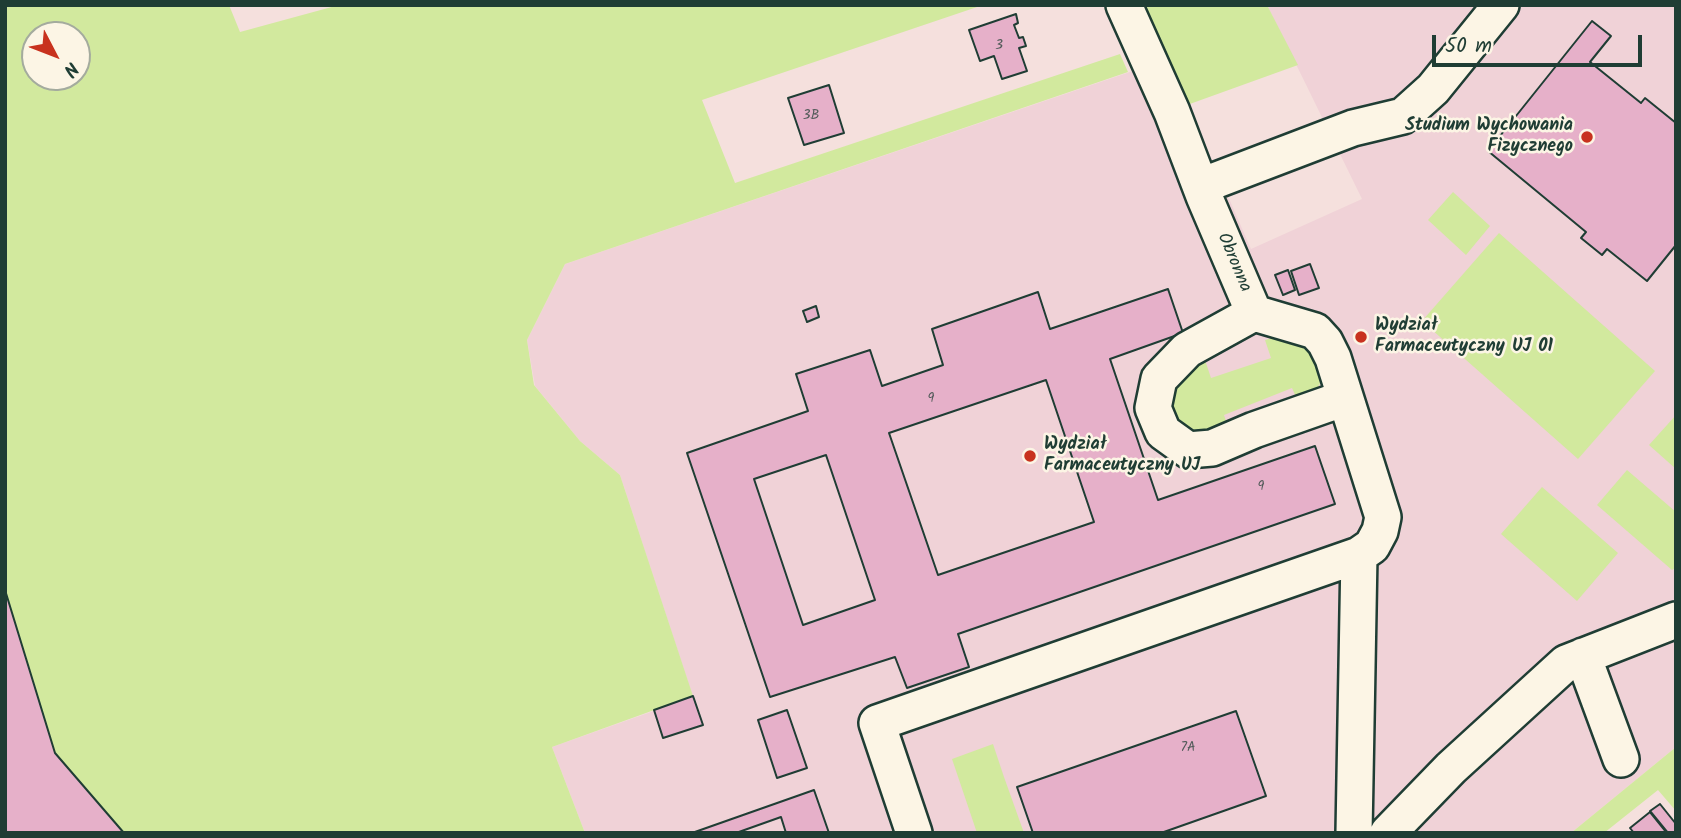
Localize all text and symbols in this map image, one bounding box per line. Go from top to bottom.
north arrow [21,21,91,91]
scale bar [1436,21,1646,65]
text: 50 m [1445,30,1492,63]
house number: 3 [995,39,1003,55]
text: N [55,54,85,83]
house number: 3B [803,109,819,125]
place label: Studium Wychowania Fizycznego [1405,116,1573,158]
marker: Studium Wychowania Fizycznego [1579,129,1595,145]
street label: Obronna [1211,230,1255,296]
place label: Wydział Farmaceutyczny UJ 01 [1375,316,1553,358]
marker: Wydział Farmaceutyczny UJ 01 [1353,329,1369,345]
house number: 9 [928,392,934,408]
place label: Wydział Farmaceutyczny UJ [1044,435,1200,478]
marker: Wydział Farmaceutyczny UJ [1022,448,1038,464]
house number: 9 [1258,480,1264,496]
house number: 7A [1181,741,1195,757]

